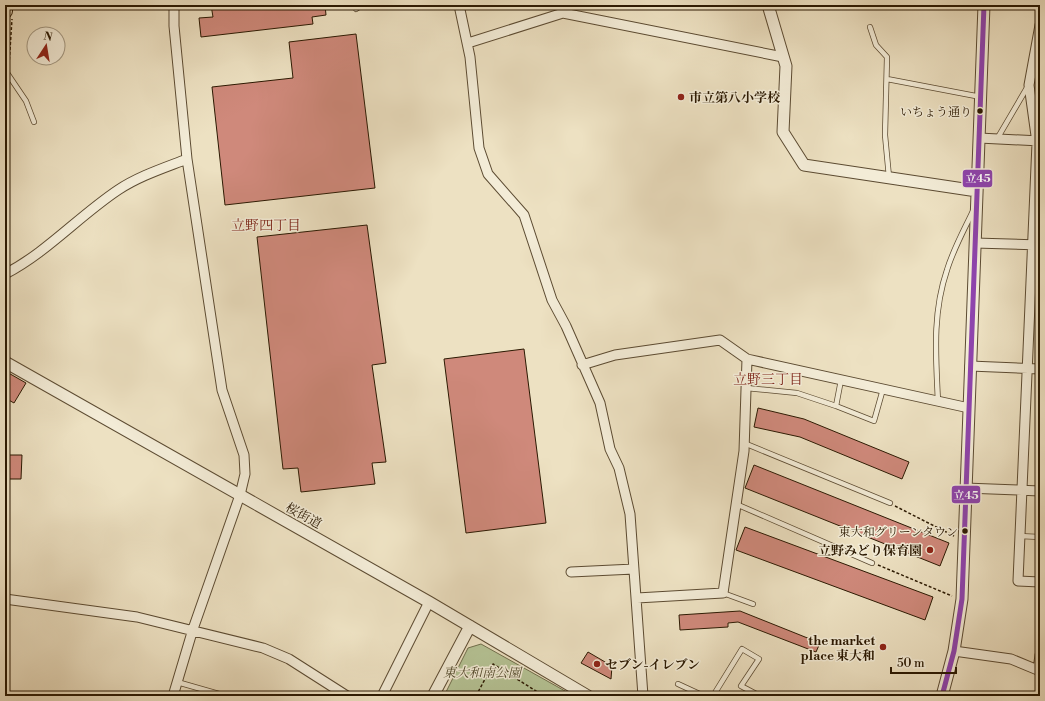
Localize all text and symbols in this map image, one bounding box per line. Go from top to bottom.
north arrow [26,26,66,66]
text: N [42,29,54,45]
place label: 市立第八小学校 [689,90,781,106]
marker: 市立第八小学校 [676,92,686,102]
place label: いちょう通り [900,105,972,120]
marker: いちょう通り [975,106,985,116]
line badge: 立45 [962,169,993,188]
text: 立45 [965,172,991,186]
district label: 立野四丁目 [231,217,301,235]
district label: 立野三丁目 [733,371,803,389]
line badge: 立45 [951,485,981,504]
text: 立45 [953,489,979,503]
street label: 桜街道 [283,499,324,532]
place label: 東大和グリーンタウン [839,525,958,540]
marker: 東大和グリーンタウン [960,526,970,536]
place label: 立野みどり保育園 [818,543,922,559]
marker: 立野みどり保育園 [925,545,935,555]
place label: the market place 東大和 [801,633,875,664]
marker: the market place 東大和 [878,642,888,652]
scale bar [891,649,956,675]
text: 50 m [897,656,925,671]
place label: セブン-イレブン [605,657,700,673]
marker: セブン-イレブン [592,659,602,669]
park label: 東大和南公園 [443,665,523,681]

